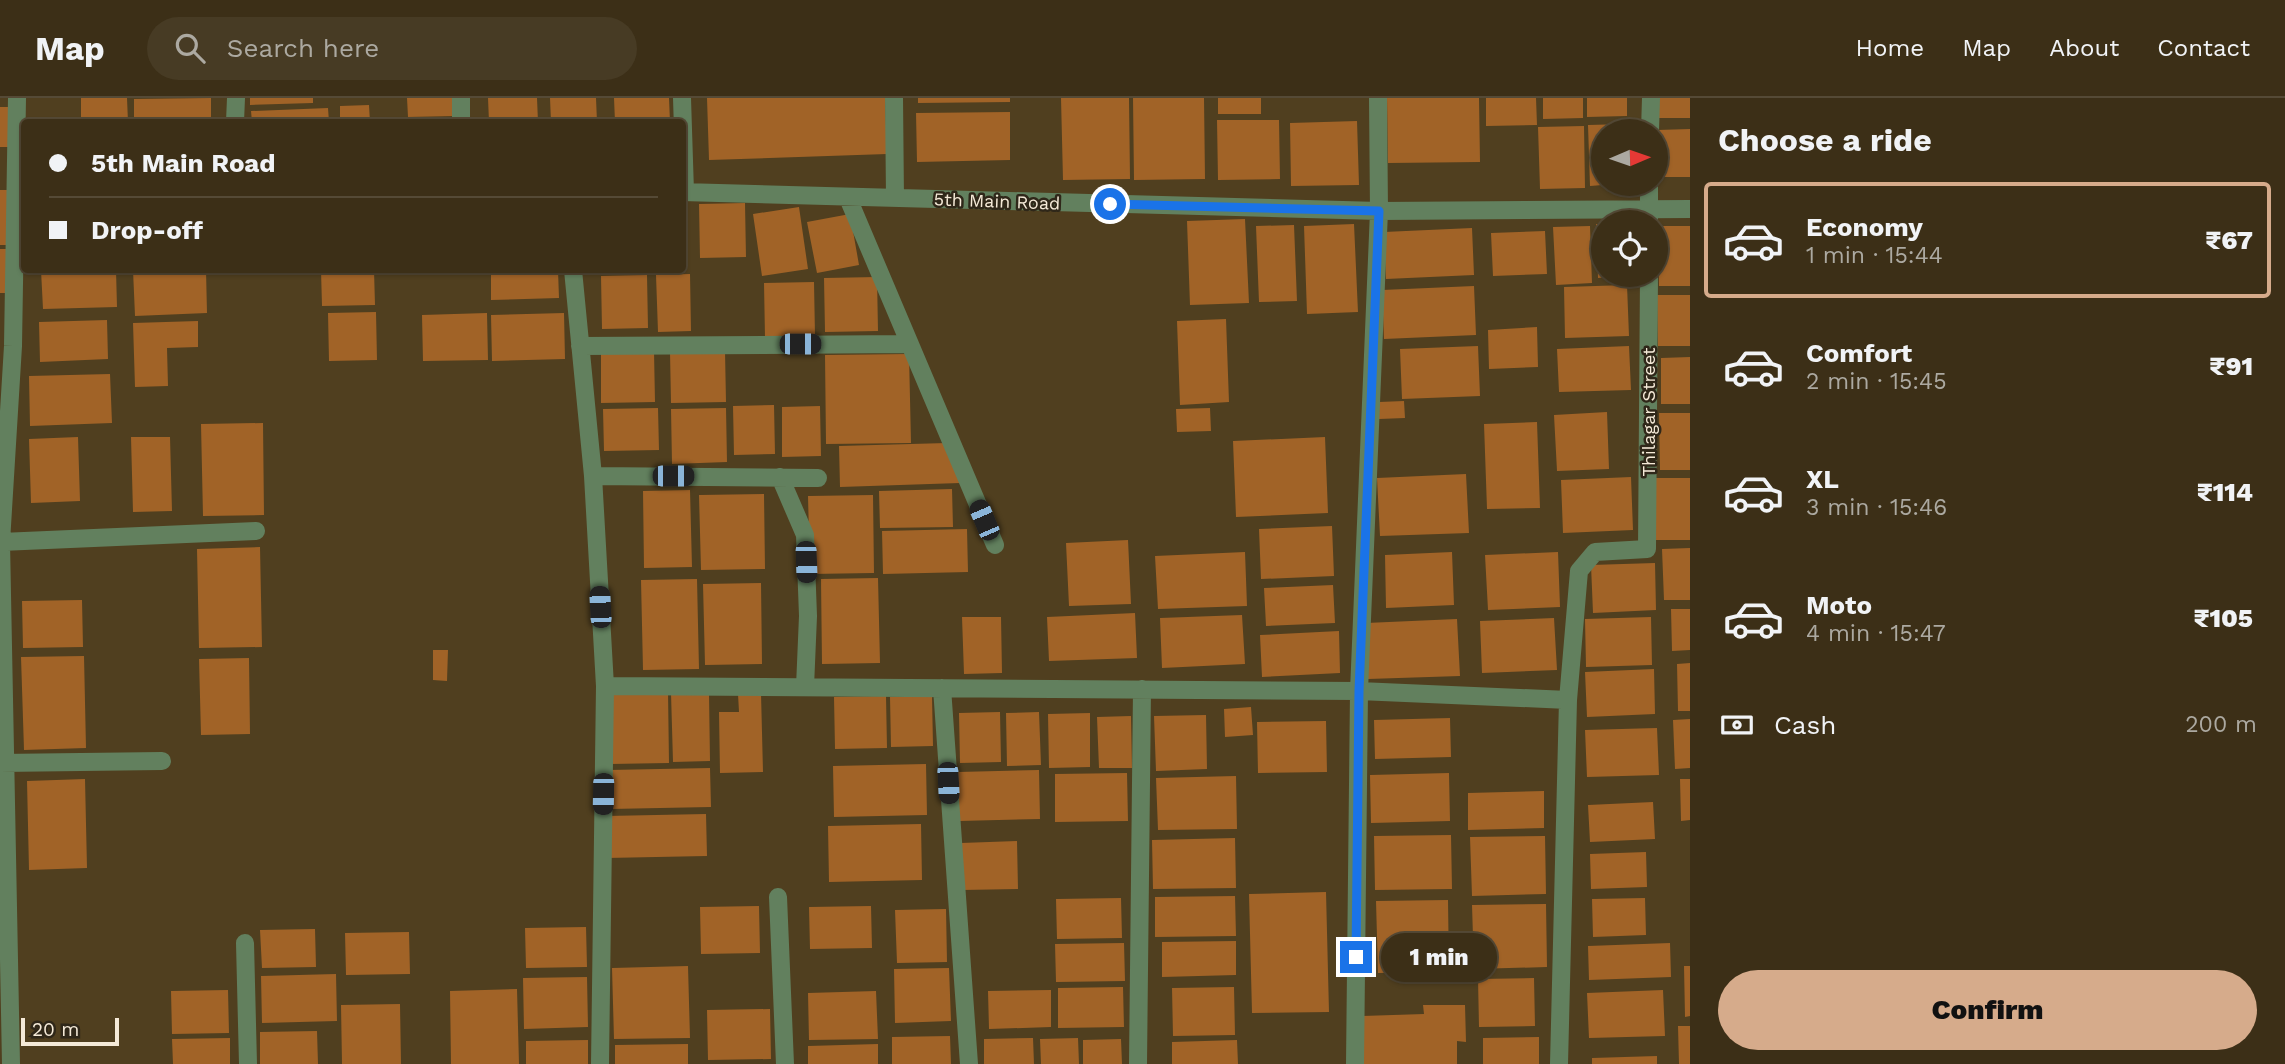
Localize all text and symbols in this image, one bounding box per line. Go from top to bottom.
search box [147,17,637,80]
text: Map [35,29,105,68]
icon: search [171,29,209,67]
text: Search here [227,33,379,63]
text: Home [1856,34,1924,62]
text: Map [1962,34,2011,62]
text: About [2049,34,2119,62]
text: Contact [2157,34,2250,62]
north arrow [1591,119,1668,196]
map controls [1591,119,1668,287]
text: Choose a ride [1718,121,1932,159]
text: 5th Main Road [91,148,276,178]
street label: 5th Main Road [933,188,1061,214]
route start [1094,188,1126,220]
icon: car [1722,209,1785,272]
button: locate [1591,210,1668,287]
text: Economy [1806,212,1923,242]
text: Drop-off [91,215,203,245]
text: ₹67 [2205,225,2253,255]
text: 1 min · 15:44 [1806,242,1943,269]
car [780,334,822,355]
icon: car [1722,335,1785,398]
text: Comfort [1806,338,1912,368]
street label: Thilagar Street [1638,347,1659,477]
text: ₹91 [2209,351,2253,381]
text: 2 min · 15:45 [1806,368,1947,395]
icon: car [1722,461,1785,524]
text: XL [1806,464,1839,494]
car [653,466,695,487]
text: ₹114 [2197,477,2253,507]
text: 3 min · 15:46 [1806,494,1947,521]
car [967,497,1002,543]
car [795,541,818,583]
car [589,585,612,629]
icon: car [1722,587,1785,650]
text: Moto [1806,590,1872,620]
text: ₹105 [2193,603,2253,633]
text: 4 min · 15:47 [1806,620,1946,647]
icon: cash [1718,706,1756,744]
text: Cash [1774,710,1836,740]
text: 200 m [2185,711,2257,738]
car [937,761,960,805]
car [593,773,614,815]
callout: 1 min [1380,932,1496,982]
route end [1340,941,1372,973]
text: 1 min [1409,944,1469,971]
button: Confirm [1718,970,2257,1050]
scale bar [21,1015,119,1047]
text: 20 m [32,1018,79,1041]

